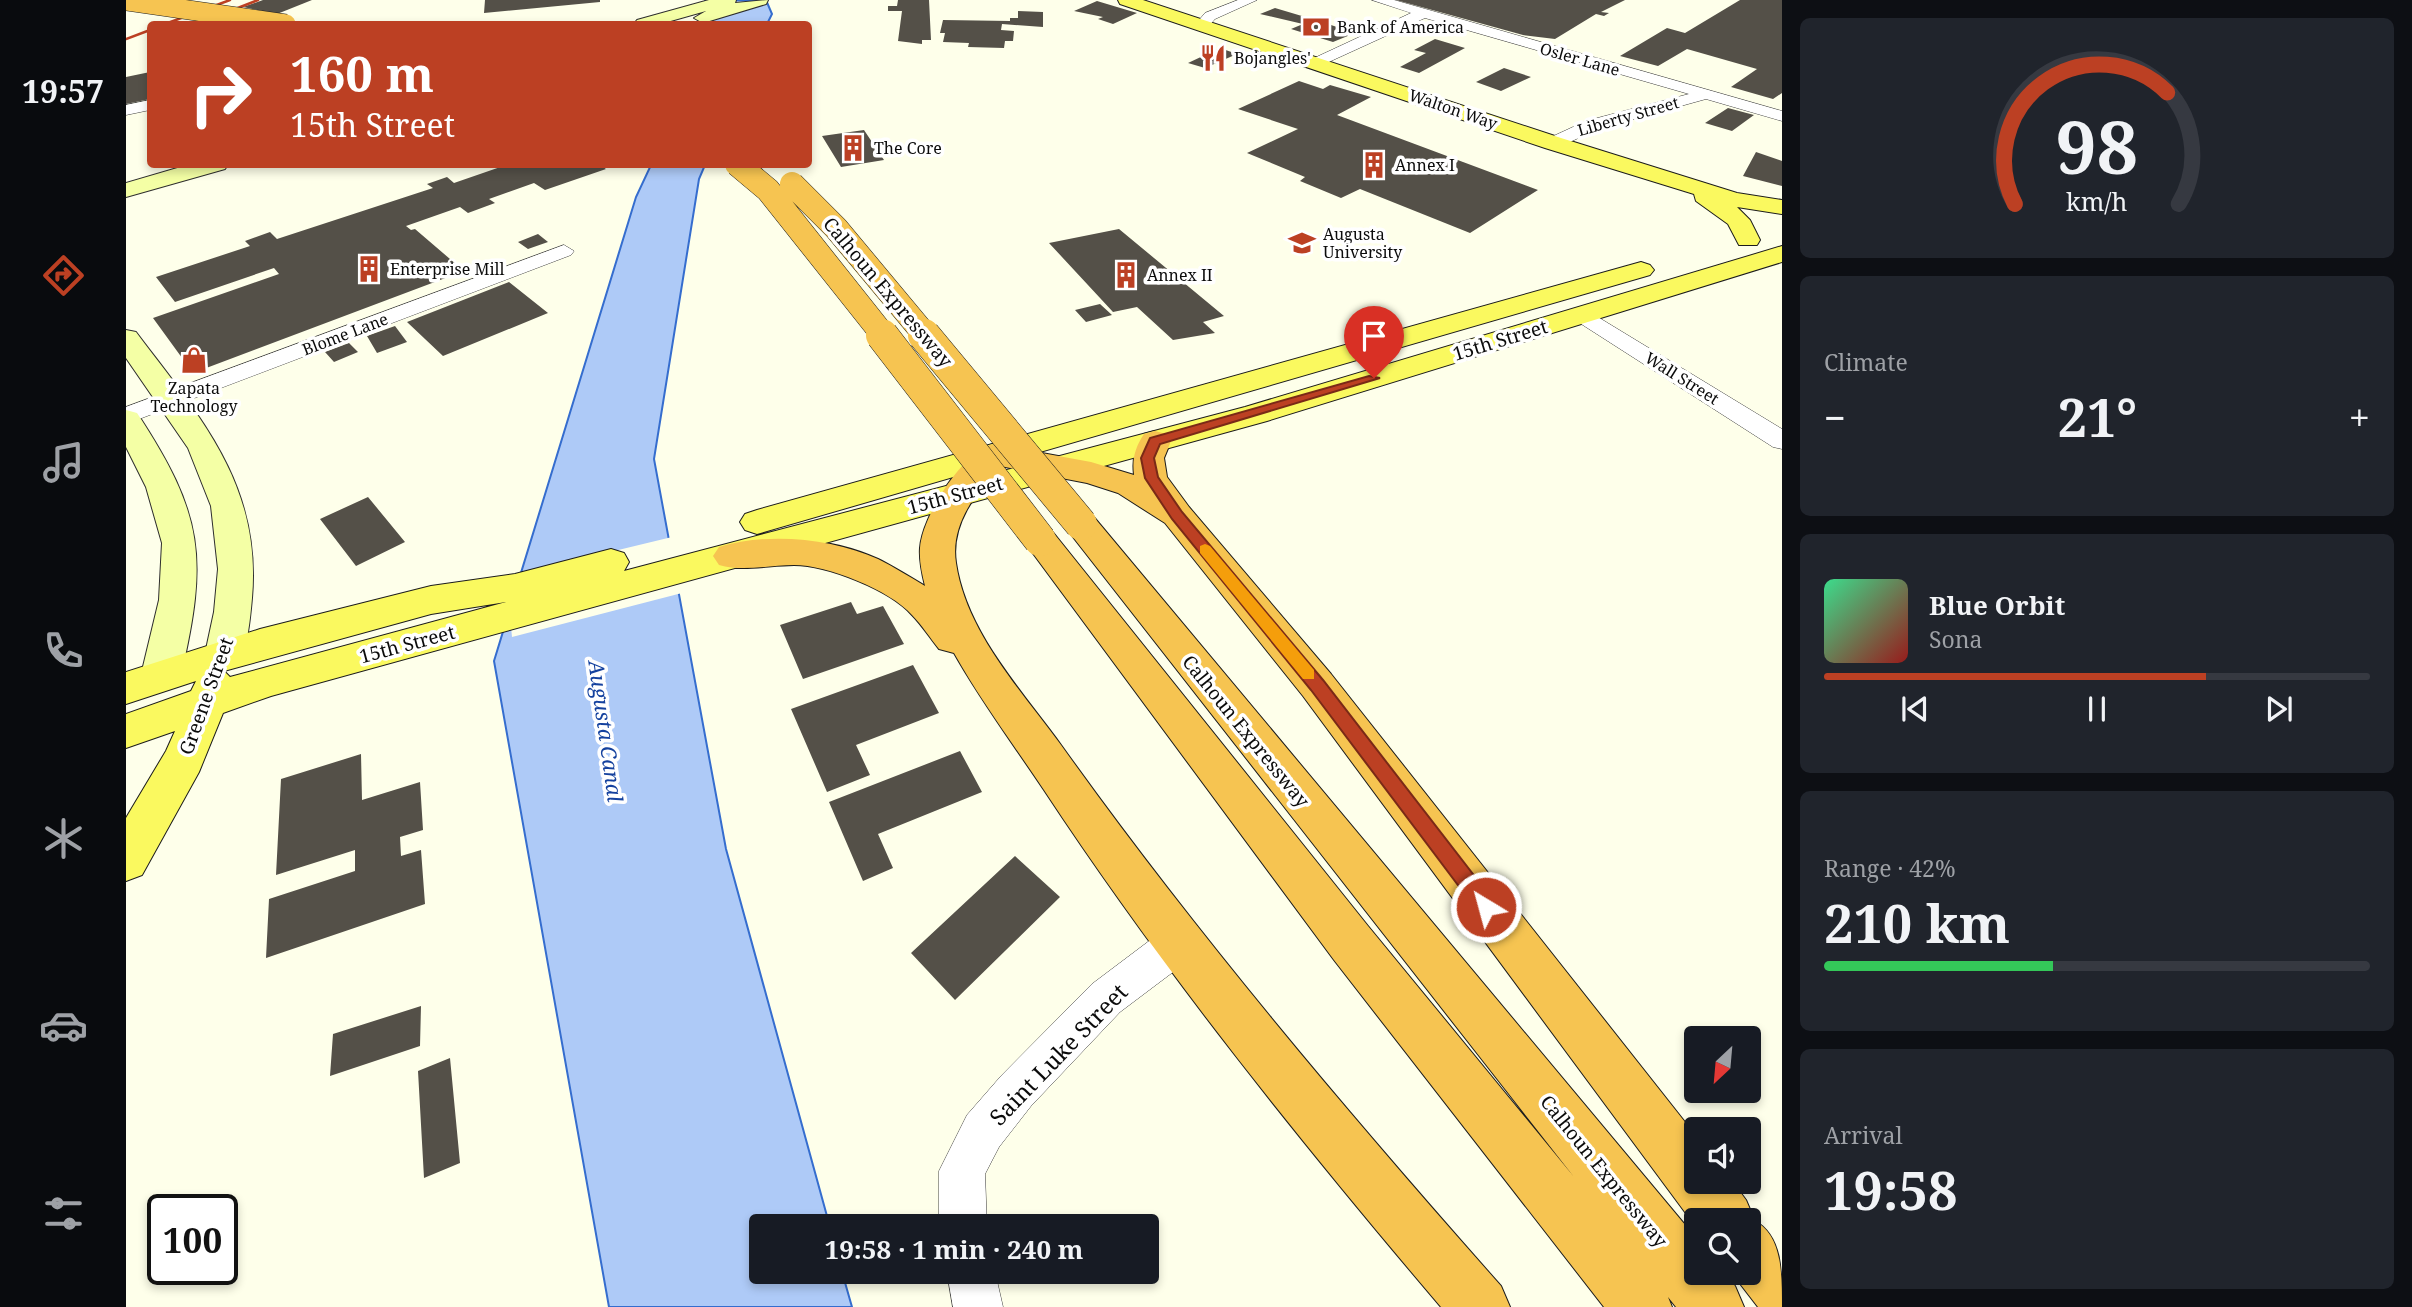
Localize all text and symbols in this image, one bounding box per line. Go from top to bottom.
bank icon: Bank of America [1301,12,1331,42]
place label: Bank of America [1337,16,1464,38]
street label: Osler Lane [1537,37,1623,81]
text: 160 m [290,40,434,106]
restaurant icon: Bojangles' [1198,43,1228,73]
place label: Bojangles' [1234,47,1311,69]
icon: right [175,49,266,140]
text: 19:57 [22,69,104,112]
street label: Walton Way [1406,84,1501,135]
street label: Liberty Street [1575,91,1682,141]
text: 98 [2056,96,2138,195]
text: 15th Street [290,103,455,146]
building icon: The Core [838,133,868,163]
place label: The Core [874,137,942,159]
building icon: Annex I [1359,150,1389,180]
place label: Annex I [1395,154,1455,176]
text: km/h [2066,184,2128,218]
street label: Calhoun Expressway [817,211,959,373]
place label: Augusta University [1323,223,1403,263]
school or university icon: Augusta University [1287,228,1317,258]
icon: directions [39,251,88,300]
building icon: Enterprise Mill [354,254,384,284]
place label: Enterprise Mill [390,258,505,280]
building icon: Annex II [1111,260,1141,290]
place label: Annex II [1147,264,1213,286]
pin [1344,306,1404,378]
street label: Blome Lane [299,308,391,360]
street label: 15th Street [1449,313,1551,367]
icon: arrive [1355,317,1393,355]
shop icon: Zapata Technology [179,345,209,375]
text: Climate [1824,346,1908,378]
street label: Wall Street [1641,347,1723,410]
place label: Zapata Technology [151,377,238,417]
text: 21° [2058,381,2137,452]
text: − [1824,391,1846,443]
text: + [2349,391,2370,443]
icon: music [39,438,88,487]
street label: 15th Street [904,470,1006,520]
text: Blue Orbit [1929,587,2065,623]
street label: 15th Street [356,619,458,669]
text: Sona [1929,623,1983,655]
icon: phone [39,626,88,675]
street label: Greene Street [173,633,239,758]
street label: Calhoun Expressway [1177,649,1316,813]
water label: Augusta Canal [582,656,630,804]
icon: previous [1896,690,1934,728]
icon: pause [2078,690,2116,728]
icon: next [2260,690,2298,728]
icon: climate [39,814,88,863]
text: Range · 42% [1824,852,1956,884]
position arrow [1449,870,1523,944]
text: 210 km [1824,887,2010,958]
street label: Saint Luke Street [982,976,1134,1132]
icon: car [39,1001,88,1050]
north arrow [1684,1026,1760,1102]
map controls [1684,1026,1761,1285]
street label: Calhoun Expressway [1535,1089,1674,1253]
button: sound [1684,1117,1761,1194]
text: Arrival [1824,1119,1903,1151]
text: 19:58 [1824,1154,1957,1225]
icon: filters [39,1189,88,1238]
speed limit sign: 100 [147,1194,238,1285]
button: search [1684,1208,1761,1285]
text: 19:58 · 1 min · 240 m [824,1231,1084,1267]

